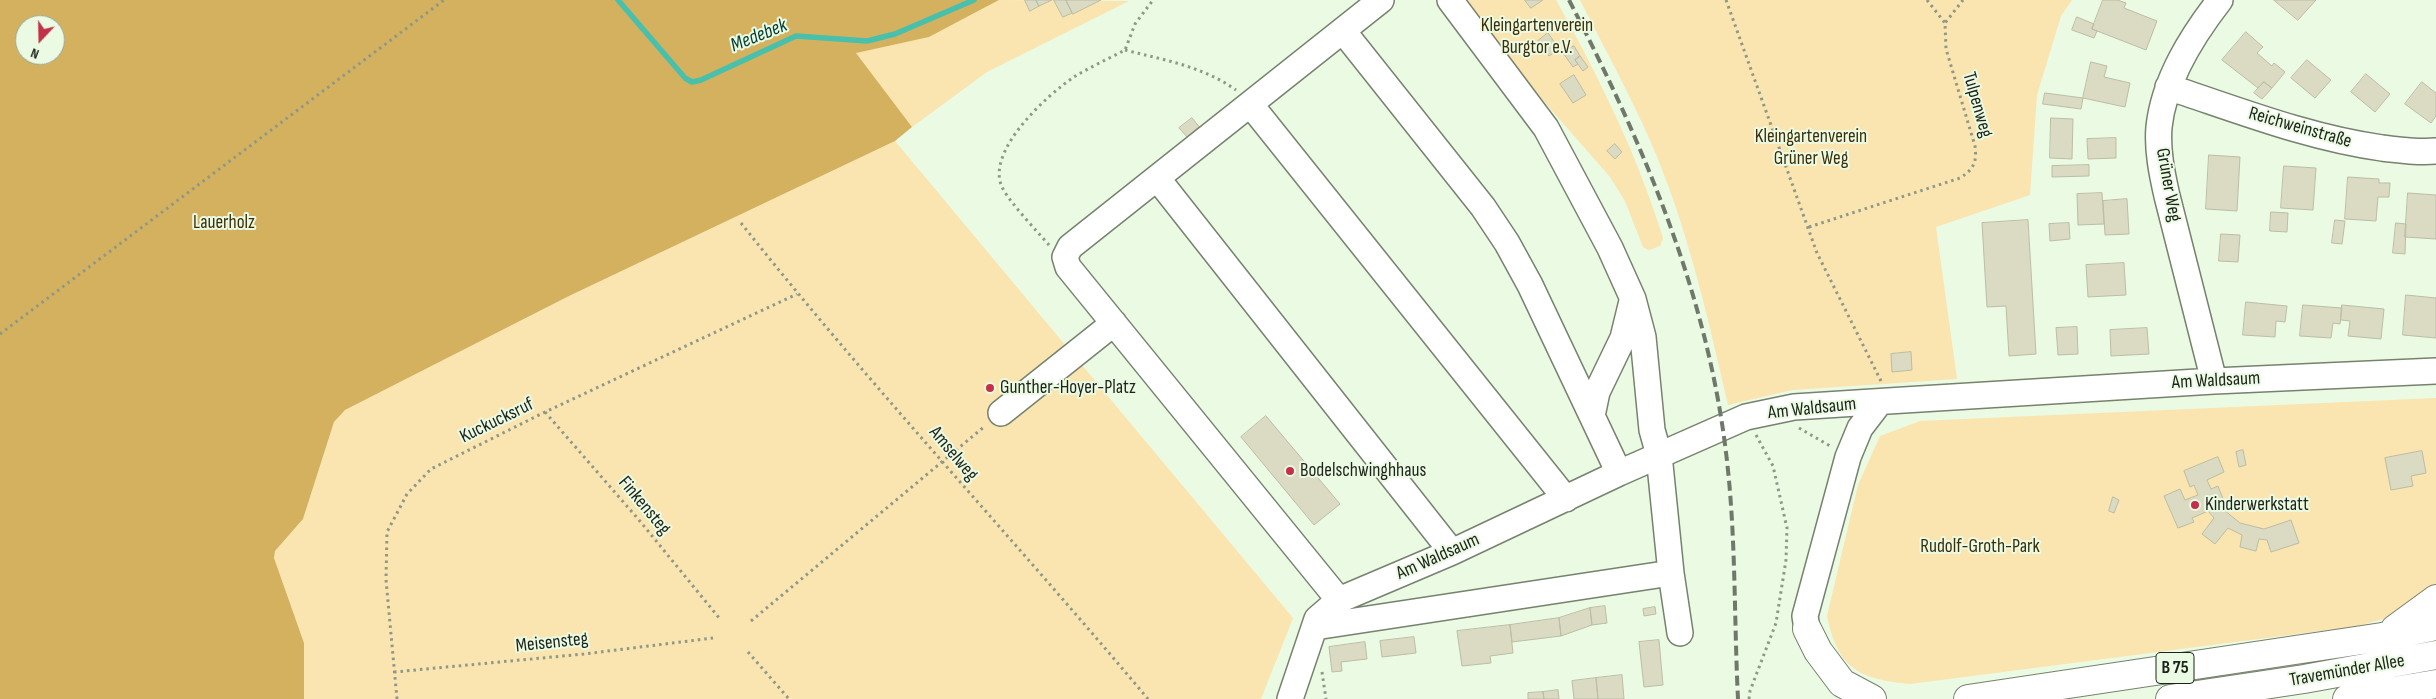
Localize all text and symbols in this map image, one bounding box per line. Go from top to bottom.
water label: Medebek [727,14,791,58]
north arrow [15,15,65,65]
park label: Kleingartenverein Burgtor e.V. [1481,15,1593,59]
text: N [28,44,41,63]
street label: Tulpenweg [1957,70,1997,140]
street label: Reichweinstraße [2246,102,2354,154]
park label: Kleingartenverein Grüner Weg [1755,126,1867,170]
street label: Grüner Weg [2150,146,2186,224]
park label: Lauerholz [193,212,255,234]
street label: Am Waldsaum [2171,367,2261,395]
place label: Gunther-Hoyer-Platz [1000,377,1136,399]
marker: Gunther-Hoyer-Platz [984,382,996,394]
street label: Kuckucksruf [456,393,538,449]
street label: Am Waldsaum [1767,393,1857,425]
street label: Amselweg [924,422,982,486]
place label: Bodelschwinghhaus [1300,460,1426,482]
marker: Bodelschwinghhaus [1284,465,1296,477]
street label: Finkensteg [613,472,675,540]
place label: Kinderwerkstatt [2205,494,2309,516]
marker: Kinderwerkstatt [2189,499,2201,511]
street label: Am Waldsaum [1393,529,1483,585]
park label: Rudolf-Groth-Park [1920,536,2040,558]
street label: Meisensteg [515,628,589,658]
street label: Travemünder Allee [2288,650,2406,692]
road number: B 75 [2156,652,2194,684]

